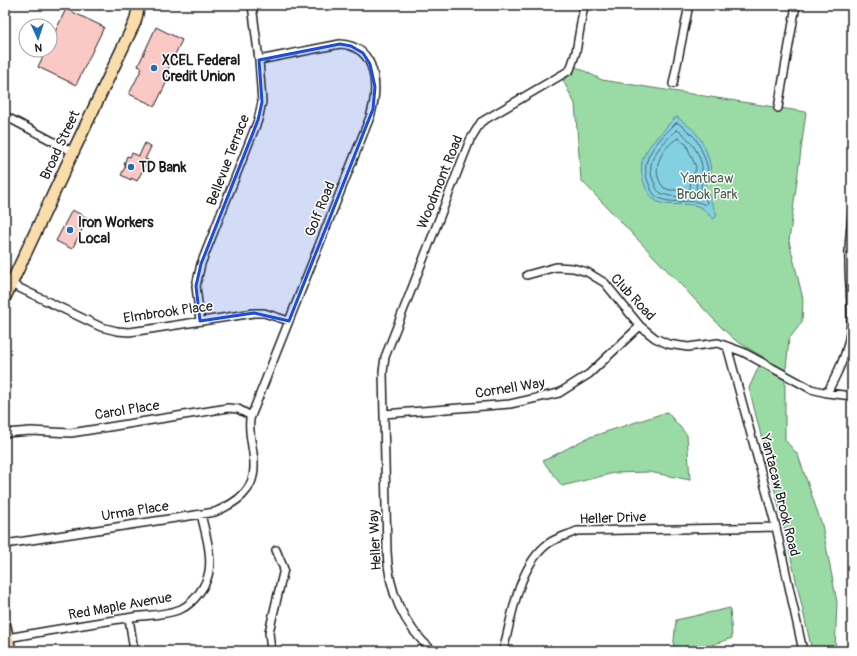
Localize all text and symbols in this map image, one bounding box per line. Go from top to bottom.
north arrow [18,18,58,58]
text: N [34,41,43,54]
place label: XCEL Federal Credit Union [162,52,240,85]
marker: XCEL Federal Credit Union [149,63,159,73]
street label: Broad Street [37,107,84,182]
street label: Bellevue Terrace [203,112,253,208]
street label: Woodmont Road [414,133,467,231]
place label: TD Bank [138,159,187,176]
marker: TD Bank [126,162,136,172]
park label: Yanticaw Brook Park [676,170,738,203]
street label: Golf Road [301,179,339,239]
place label: Iron Workers Local [78,214,154,247]
marker: Iron Workers Local [65,225,75,235]
street label: Club Road [607,270,659,324]
street label: Elmbrook Place [122,297,214,327]
street label: Cornell Way [474,374,546,402]
street label: Carol Place [93,396,161,424]
street label: Yantacaw Brook Road [756,431,803,558]
street label: Urma Place [100,497,170,525]
street label: Heller Drive [579,508,647,528]
street label: Heller Way [365,509,385,571]
street label: Red Maple Avenue [67,589,173,623]

